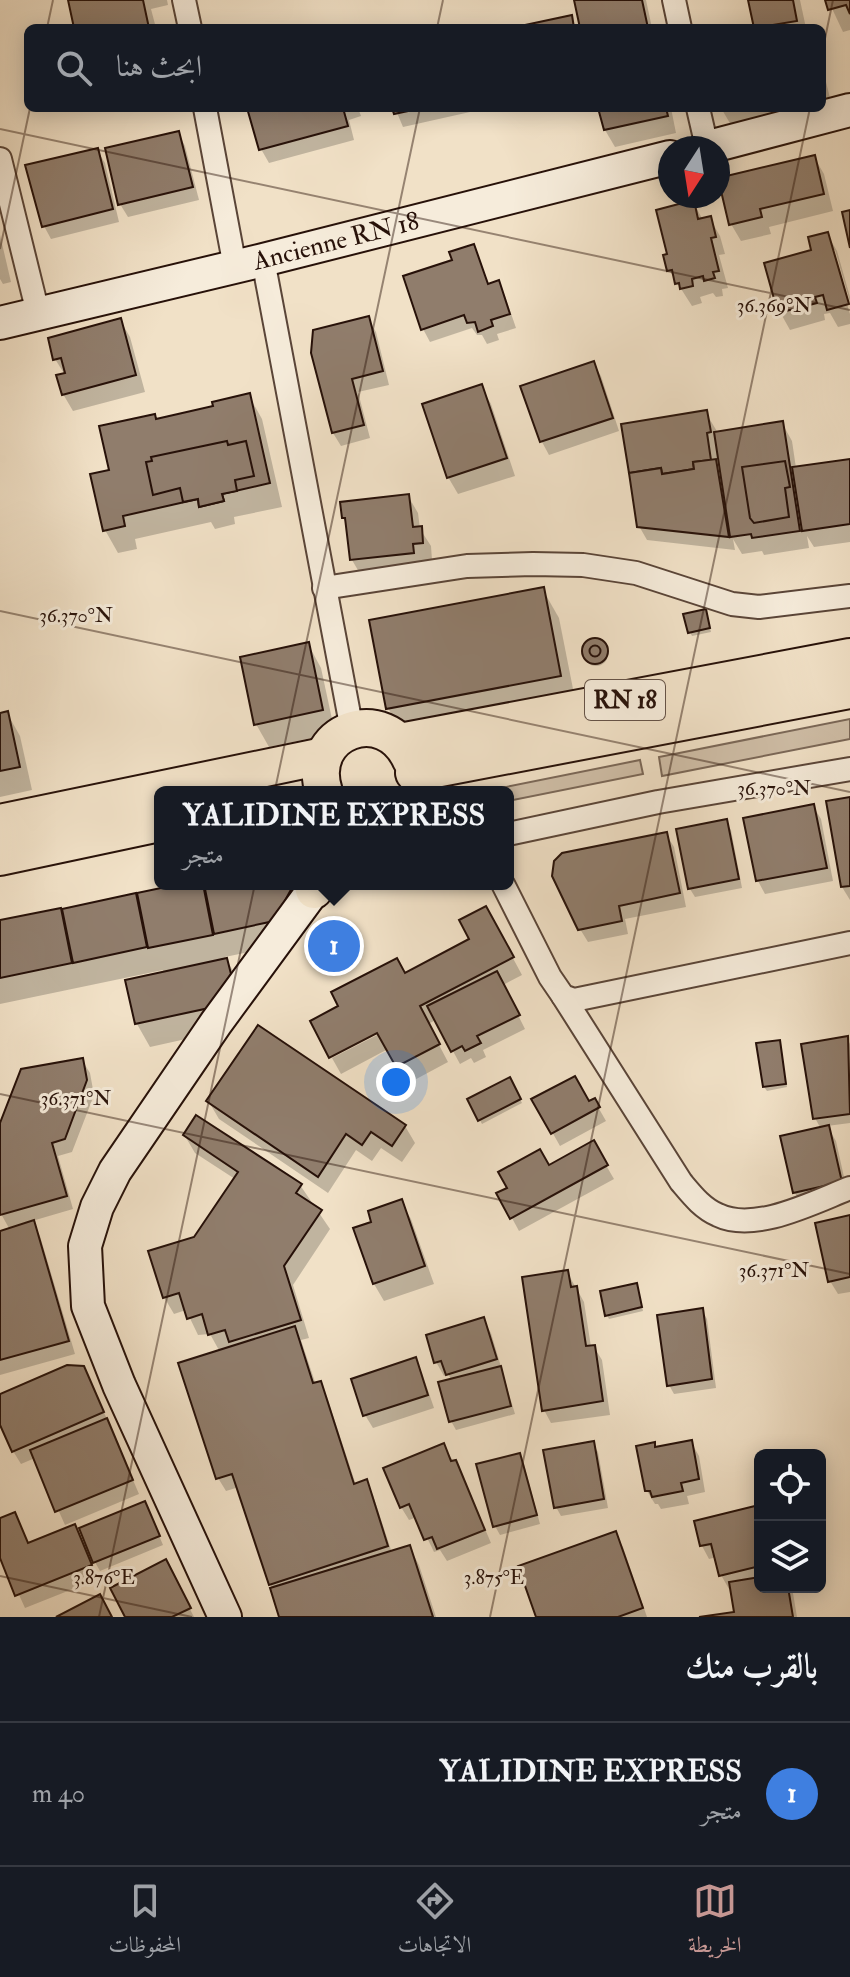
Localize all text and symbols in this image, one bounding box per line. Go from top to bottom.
search box [24,24,826,112]
icon: search [52,46,96,90]
text: ابحث هنا [116,48,202,85]
north arrow [658,136,730,208]
street label: Ancienne RN 18 [249,205,423,278]
text: 36.369°N [737,293,811,318]
text: 36.370°N [39,603,113,628]
road number: RN 18 [585,680,665,720]
text: 36.370°N [737,776,811,801]
popup [154,786,514,890]
text: YALIDINE EXPRESS [183,797,485,834]
text: متجر [183,839,224,871]
pin: 1 [308,916,360,976]
your location [376,1062,416,1102]
text: 36.371°N [41,1086,111,1111]
text: 36.371°N [739,1258,809,1283]
map controls [754,1449,826,1593]
button: locate [754,1449,826,1521]
button: layers [754,1521,826,1593]
text: 3.876°E [73,1565,135,1590]
text: 3.875°E [464,1565,524,1590]
text: بالقرب منك [685,1645,818,1688]
text: YALIDINE EXPRESS [439,1753,742,1790]
text: 40 m [32,1778,85,1810]
text: 1 [787,1778,797,1810]
text: متجر [701,1795,742,1827]
tab: المحفوظات [108,1879,181,1966]
tab: الاتجاهات [398,1879,471,1966]
tab: الخريطة [688,1879,742,1966]

